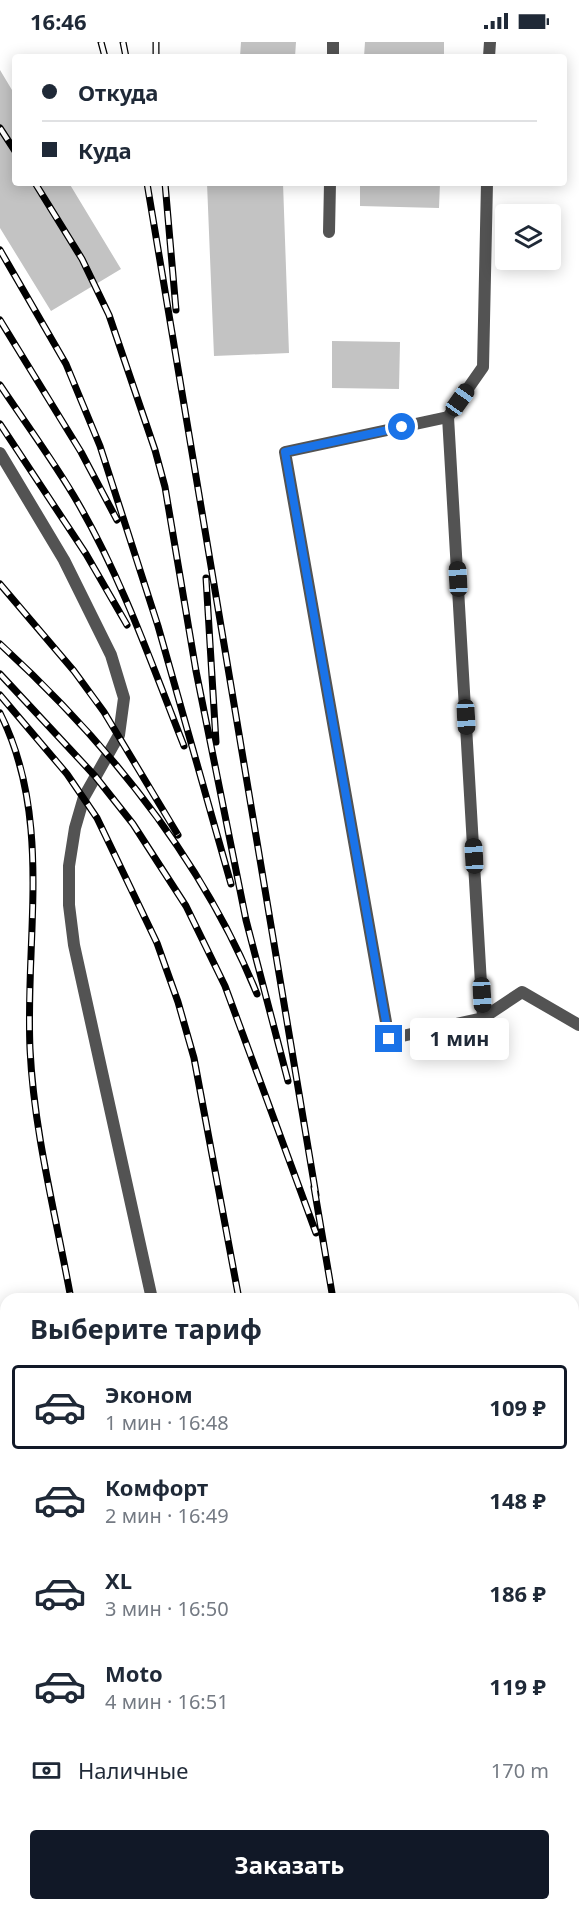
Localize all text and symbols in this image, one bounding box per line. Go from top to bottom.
text: 16:46 [30,6,87,36]
text: Откуда [78,77,158,107]
text: Куда [78,135,132,165]
map controls [495,204,561,270]
button: layers [495,204,561,270]
car [442,380,478,420]
route start [388,413,415,440]
car [448,561,468,597]
car [456,699,476,735]
car [464,838,484,874]
car [472,977,492,1013]
callout: 1 мин [410,1018,509,1060]
route end [375,1025,402,1052]
text: 1 мин [430,1025,489,1052]
text: Выберите тариф [30,1310,262,1347]
text: Эконом [105,1379,193,1409]
icon: car [33,1380,87,1434]
text: 109 ₽ [489,1392,546,1422]
text: 1 мин · 16:48 [105,1409,229,1436]
text: Комфорт [105,1472,208,1502]
icon: car [33,1473,87,1527]
text: 148 ₽ [489,1485,546,1515]
text: 2 мин · 16:49 [105,1502,229,1529]
text: XL [105,1565,132,1595]
icon: car [33,1566,87,1620]
text: 186 ₽ [489,1578,546,1608]
text: 3 мин · 16:50 [105,1595,229,1622]
text: Moto [105,1658,163,1688]
icon: car [33,1659,87,1713]
text: 119 ₽ [489,1671,546,1701]
text: 4 мин · 16:51 [105,1688,229,1715]
icon: cash [30,1754,63,1787]
text: Наличные [78,1755,188,1785]
text: 170 m [491,1757,549,1784]
button: Заказать [30,1830,549,1899]

